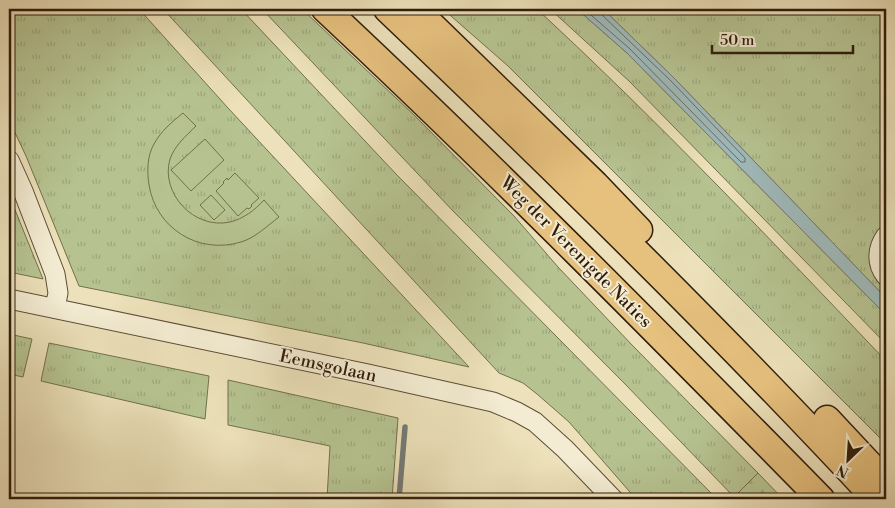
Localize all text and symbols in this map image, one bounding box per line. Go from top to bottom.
scale bar [712,22,854,54]
text: 50 m [720,31,754,50]
street label: Weg der Verenigde Naties [494,170,657,333]
street label: Eemsgolaan [277,344,379,388]
north arrow [822,436,872,486]
text: N [834,460,852,481]

